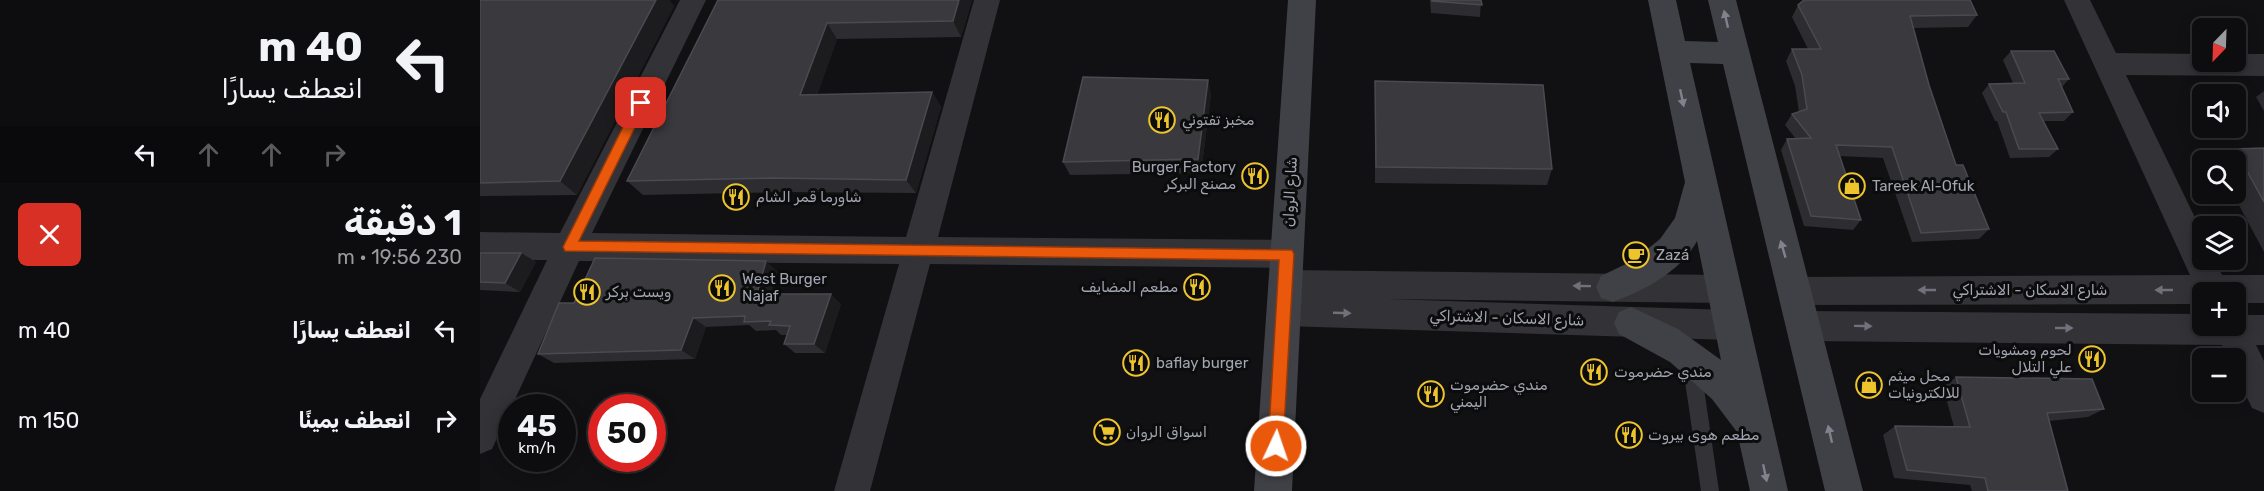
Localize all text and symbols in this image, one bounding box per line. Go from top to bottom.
one-way arrow [1721,10,1731,28]
north arrow [2192,18,2246,72]
map controls [2192,18,2246,402]
text: 40 m [258,22,363,72]
icon: left [384,24,462,102]
text: انعطف يسارًا [221,73,363,105]
pin [615,77,666,128]
button: sound [2192,84,2246,138]
icon: arrive [624,86,657,119]
one-way arrow [1678,89,1688,108]
restaurant icon: مخبز تفتوني [1147,105,1177,135]
place label: مخبز تفتوني [1182,111,1254,132]
icon: left [129,138,162,171]
icon: ahead [192,138,225,171]
icon: ahead [255,138,288,171]
icon: right [318,138,351,171]
button: search [2192,150,2246,204]
street label: شارع الروان [1279,156,1303,228]
place label: Burger Factory مصنع البركر [1132,158,1236,195]
restaurant icon: Burger Factory مصنع البركر [1240,161,1270,191]
shop icon: Tareek Al-Ofuk [1837,171,1867,201]
place label: Tareek Al-Ofuk [1872,177,1975,195]
restaurant icon: شاورما قمر الشام [721,182,751,212]
place label: شاورما قمر الشام [756,188,862,207]
text: 1 دقيقة [344,201,462,244]
button: close [18,203,81,266]
button: layers [2192,216,2246,270]
cafe icon: Zazá [1621,240,1651,270]
one-way arrow [1778,240,1788,258]
text: 230 m · 19:56 [337,245,462,269]
place label: Zazá [1656,246,1689,264]
place label: West Burger Najaf [742,270,827,305]
restaurant icon: مطعم المضايف [1182,272,1212,302]
restaurant icon: West Burger Najaf [707,273,737,303]
restaurant icon: ويست بركر [572,277,602,307]
place label: مطعم المضايف [1081,278,1178,297]
street label: شارع الاسكان - الاشتراكي [1953,281,2107,302]
one-way arrow [1572,282,1591,291]
button: + [2192,282,2246,336]
place label: ويست بركر [605,283,671,302]
one-way arrow [1917,285,1936,295]
one-way arrow [2154,285,2173,294]
street label: شارع الاسكان - الاشتراكي [1429,306,1585,333]
one-way arrow [1333,308,1352,317]
icon: left [429,314,462,347]
text: 40 m [18,317,71,344]
text: انعطف يسارًا [292,317,411,344]
one-way arrow [1853,322,1872,331]
one-way arrow [2055,324,2074,333]
place label: لحوم ومشويات علي التلال [1978,341,2072,379]
restaurant icon: لحوم ومشويات علي التلال [2077,344,2107,374]
restaurant icon: baflay burger [1121,348,1151,378]
button: − [2192,348,2246,402]
place label: baflay burger [1156,354,1249,372]
restaurant icon: مندي حضرموت [1579,357,1609,387]
place label: مندي حضرموت [1614,363,1712,382]
place label: محل ميثم للالكترونيات [1888,367,1960,403]
shop icon: محل ميثم للالكترونيات [1854,370,1884,400]
place label: مندي حضرموت اليمني [1450,376,1548,414]
restaurant icon: مندي حضرموت اليمني [1416,379,1446,409]
speed limit sign: 50 [588,394,666,472]
icon: right [429,404,462,437]
text: 150 m [18,407,79,434]
text: انعطف يمينًا [298,407,411,434]
text: 45 [517,408,557,444]
position arrow [1244,414,1308,478]
supermarket icon: اسواق الروان [1092,417,1122,447]
restaurant icon: مطعم هوى بيروت [1614,420,1644,450]
place label: اسواق الروان [1126,423,1207,442]
one-way arrow [1824,425,1834,443]
place label: مطعم هوى بيروت [1648,426,1759,445]
text: km/h [518,439,556,457]
one-way arrow [1761,464,1770,483]

